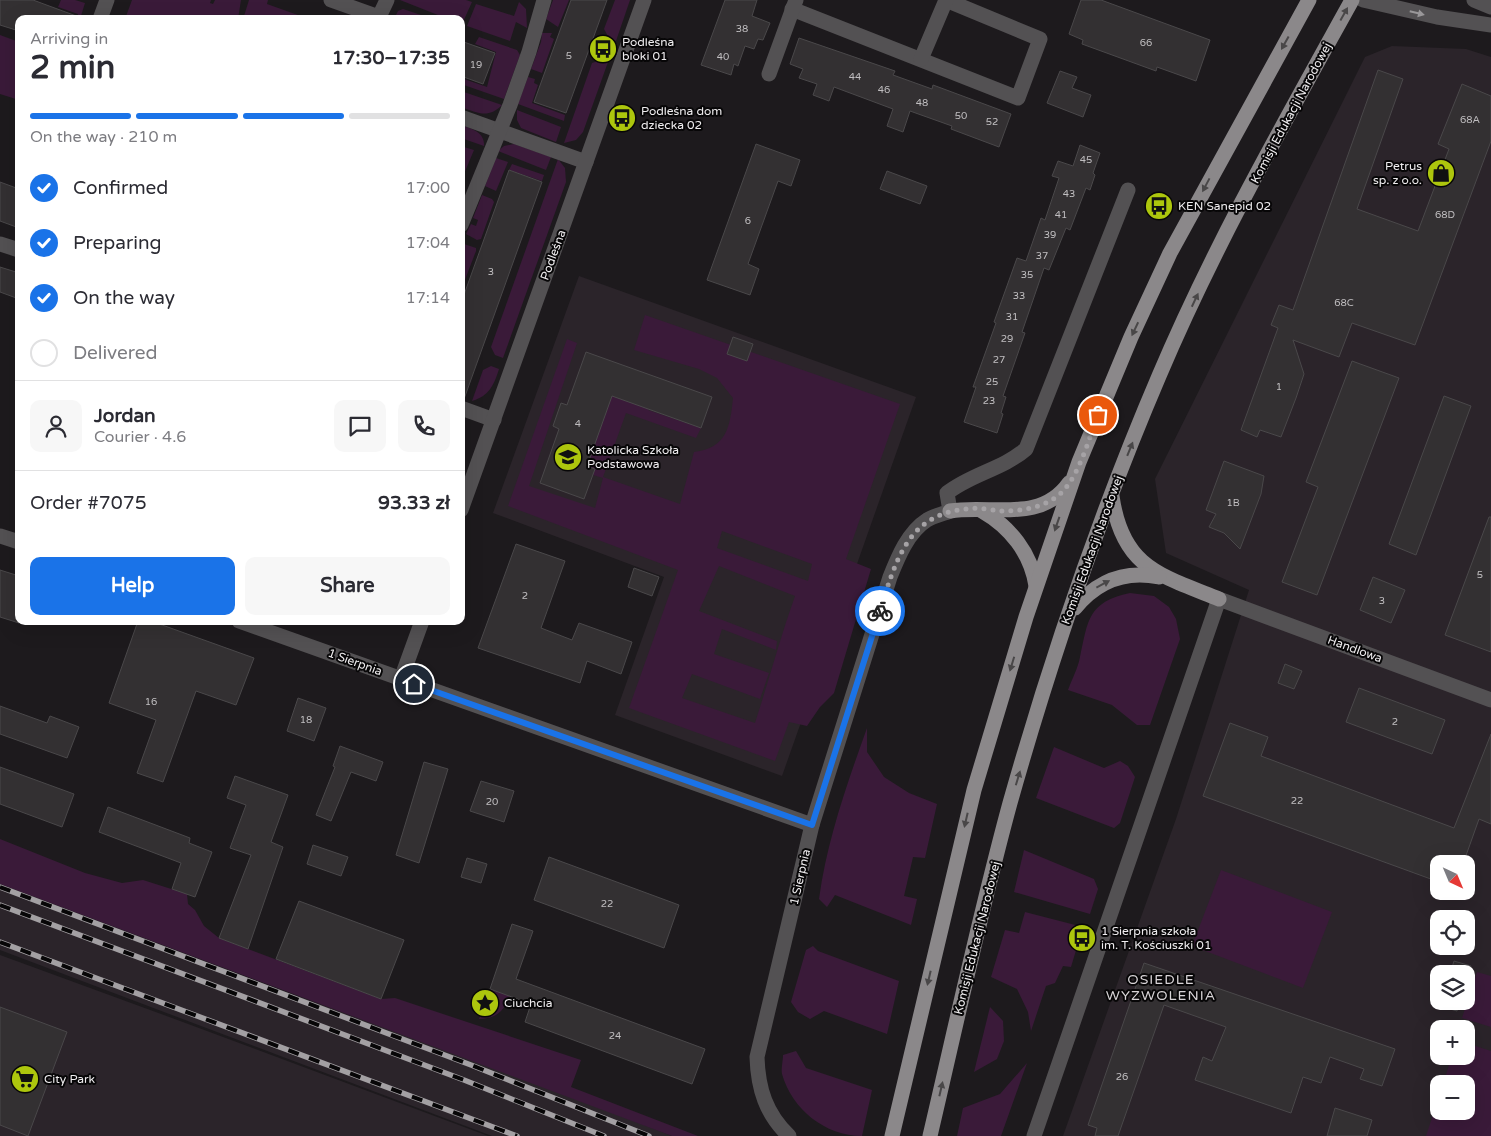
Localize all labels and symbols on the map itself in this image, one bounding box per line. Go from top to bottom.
one-way arrow [1340,7,1348,22]
one-way arrow [1410,9,1425,17]
house number: 38 [736,23,748,35]
bus stop icon: Podleśna bloki 01 [588,34,618,64]
place label: Podleśna bloki 01 [622,35,674,63]
one-way arrow [1281,36,1290,49]
house number: 66 [1140,37,1152,49]
street label: Komisji Edukacji Narodowej [1248,40,1334,186]
house number: 5 [566,50,572,62]
house number: 40 [717,51,729,63]
house number: 19 [470,59,482,71]
house number: 44 [849,71,861,83]
house number: 46 [878,84,890,96]
house number: 48 [916,97,928,109]
bus stop icon: Podleśna dom dziecka 02 [607,103,637,133]
place label: Podleśna dom dziecka 02 [641,104,722,132]
house number: 50 [955,110,967,122]
house number: 68A [1460,114,1480,126]
house number: 52 [986,116,998,128]
house number: 45 [1080,154,1092,166]
shop icon: Petrus sp. z o.o. [1426,158,1456,188]
place label: Petrus sp. z o.o. [1373,159,1422,187]
one-way arrow [1202,178,1210,192]
house number: 43 [1063,188,1075,200]
bus stop icon: KEN Sanepid 02 [1144,191,1174,221]
place label: KEN Sanepid 02 [1178,199,1271,213]
house number: 41 [1055,209,1067,221]
house number: 68D [1435,209,1455,221]
house number: 6 [745,215,751,227]
street label: Podleśna [537,228,569,282]
house number: 39 [1044,229,1056,241]
house number: 37 [1036,250,1048,262]
house number: 3 [488,266,494,278]
house number: 35 [1021,269,1033,281]
house number: 33 [1013,290,1025,302]
one-way arrow [1191,293,1199,307]
house number: 68C [1334,297,1354,309]
house number: 31 [1006,311,1018,323]
one-way arrow [1131,322,1139,336]
house number: 29 [1001,333,1013,345]
house number: 27 [993,354,1005,366]
house number: 25 [986,376,998,388]
house number: 1 [1276,381,1282,393]
pin [1077,394,1119,436]
house number: 23 [983,395,995,407]
house number: 4 [575,418,581,430]
school or university icon: Katolicka Szkoła Podstawowa [553,442,583,472]
one-way arrow [1126,442,1134,456]
place label: Katolicka Szkoła Podstawowa [587,443,679,471]
street label: Komisji Edukacji Narodowej [1058,474,1126,626]
house number: 1B [1226,497,1240,509]
one-way arrow [1053,517,1061,532]
house number: 5 [1477,569,1483,581]
one-way arrow [1096,580,1111,588]
courier [855,586,905,636]
house number: 2 [522,590,528,602]
house number: 3 [1379,595,1385,607]
street label: Handlowa [1326,633,1384,665]
street label: 1 Sierpnia [326,646,384,678]
one-way arrow [1007,656,1015,671]
pin [393,663,435,705]
house number: 16 [145,696,157,708]
house number: 18 [300,714,312,726]
house number: 2 [1392,716,1398,728]
one-way arrow [1014,770,1022,785]
house number: 22 [1291,795,1303,807]
house number: 20 [486,796,498,808]
one-way arrow [962,812,970,827]
street label: 1 Sierpnia [787,848,813,906]
north arrow [1430,855,1475,900]
street label: Komisji Edukacji Narodowej [951,860,1003,1016]
house number: 22 [601,898,613,910]
bus stop icon: 1 Sierpnia szkoła im. T. Kościuszki 01 [1067,923,1097,953]
place label: 1 Sierpnia szkoła im. T. Kościuszki 01 [1101,924,1211,952]
one-way arrow [925,970,933,985]
district label: OSIEDLE WYZWOLENIA [1106,971,1216,1004]
place icon: Ciuchcia [470,988,500,1018]
place label: Ciuchcia [504,996,552,1010]
house number: 24 [609,1030,621,1042]
supermarket icon: City Park [10,1064,40,1094]
house number: 26 [1116,1071,1128,1083]
place label: City Park [44,1072,96,1086]
one-way arrow [937,1081,945,1096]

